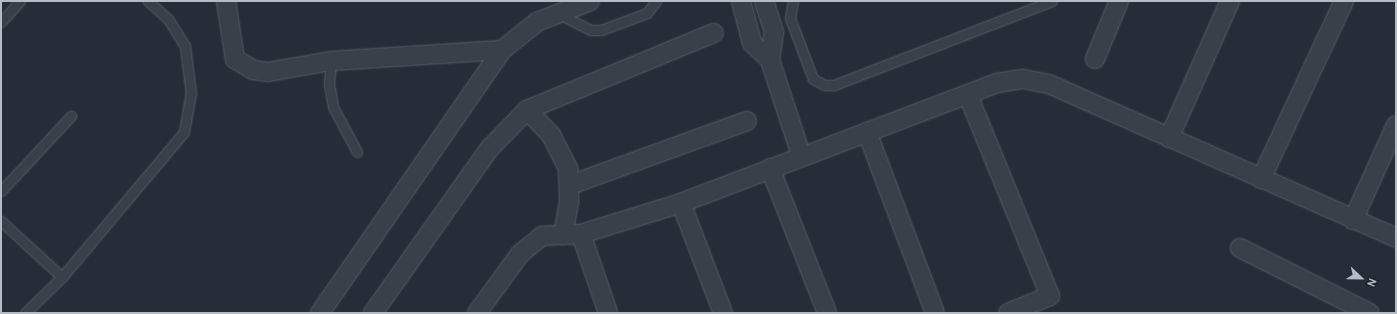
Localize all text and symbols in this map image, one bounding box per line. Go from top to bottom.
north arrow [1341,258,1381,298]
text: N [1364,276,1380,289]

